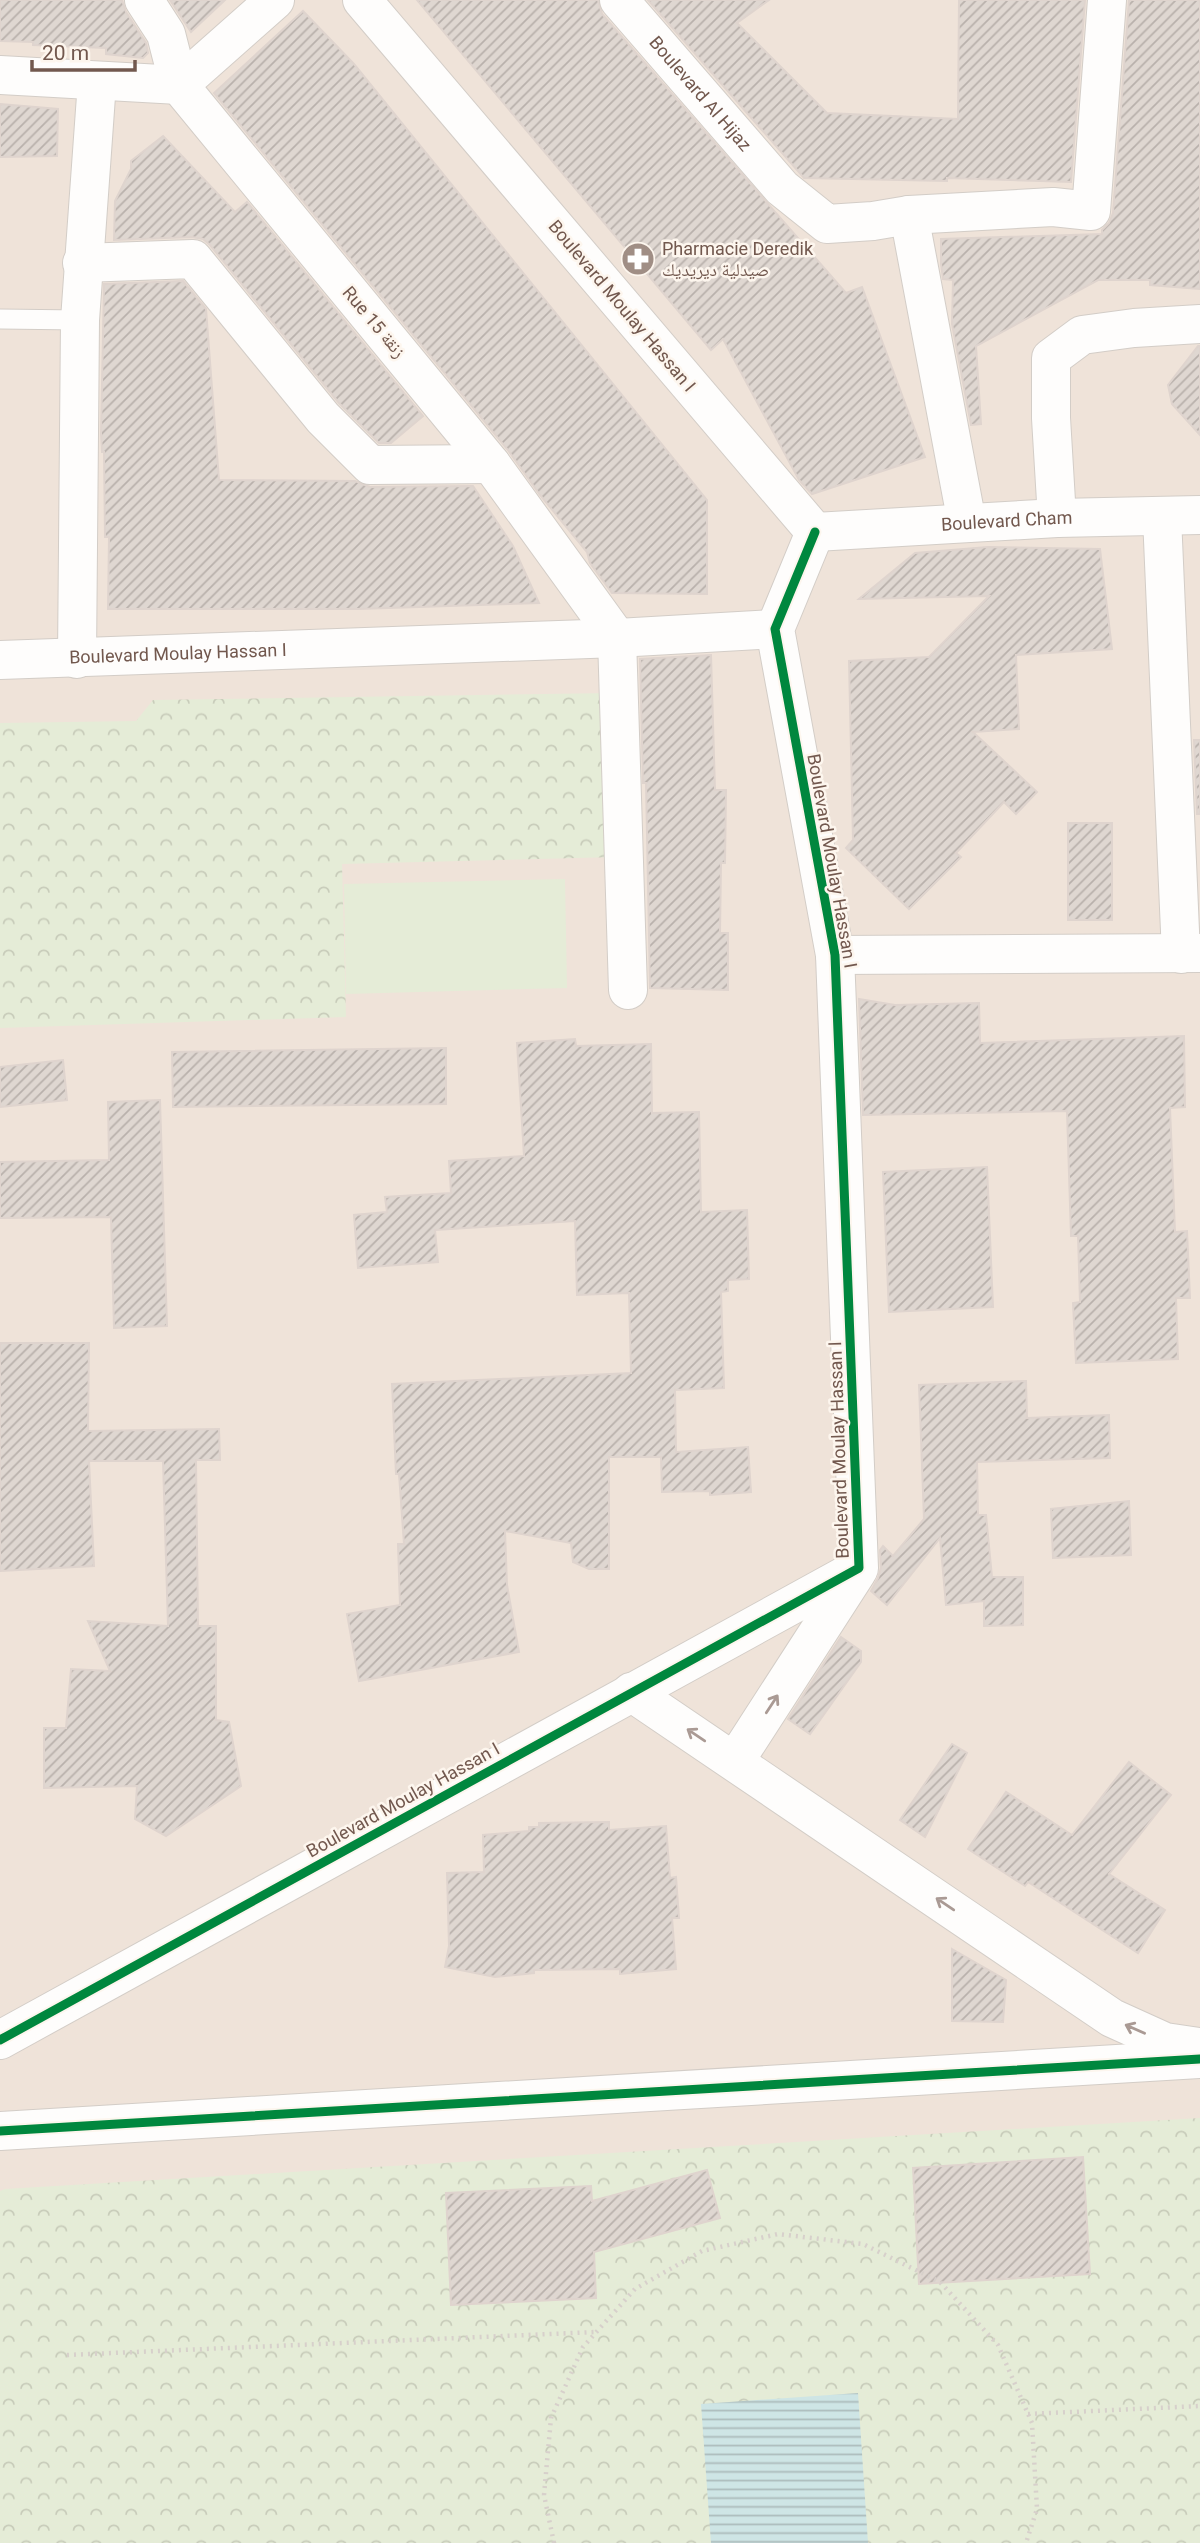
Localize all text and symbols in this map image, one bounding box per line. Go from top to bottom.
scale bar [32,28,135,72]
street label: Boulevard Al Hijaz [645,32,756,155]
text: 20 m [42,41,89,65]
street label: Boulevard Moulay Hassan I [544,216,700,396]
place label: Pharmacie Deredik صيدلية ديريديك [662,238,814,280]
pharmacy icon: Pharmacie Deredik صيدلية ديريديك [619,240,657,278]
street label: Rue 15 زنقة [338,282,410,362]
street label: Boulevard Cham [940,507,1073,535]
street label: Boulevard Moulay Hassan I [69,639,287,668]
street label: Boulevard Moulay Hassan I [803,752,862,970]
street label: Boulevard Moulay Hassan I [824,1341,853,1559]
one-way arrow [765,1694,779,1714]
one-way arrow [687,1728,706,1742]
street label: Boulevard Moulay Hassan I [303,1738,503,1861]
one-way arrow [936,1897,955,1912]
one-way arrow [1125,2022,1146,2035]

